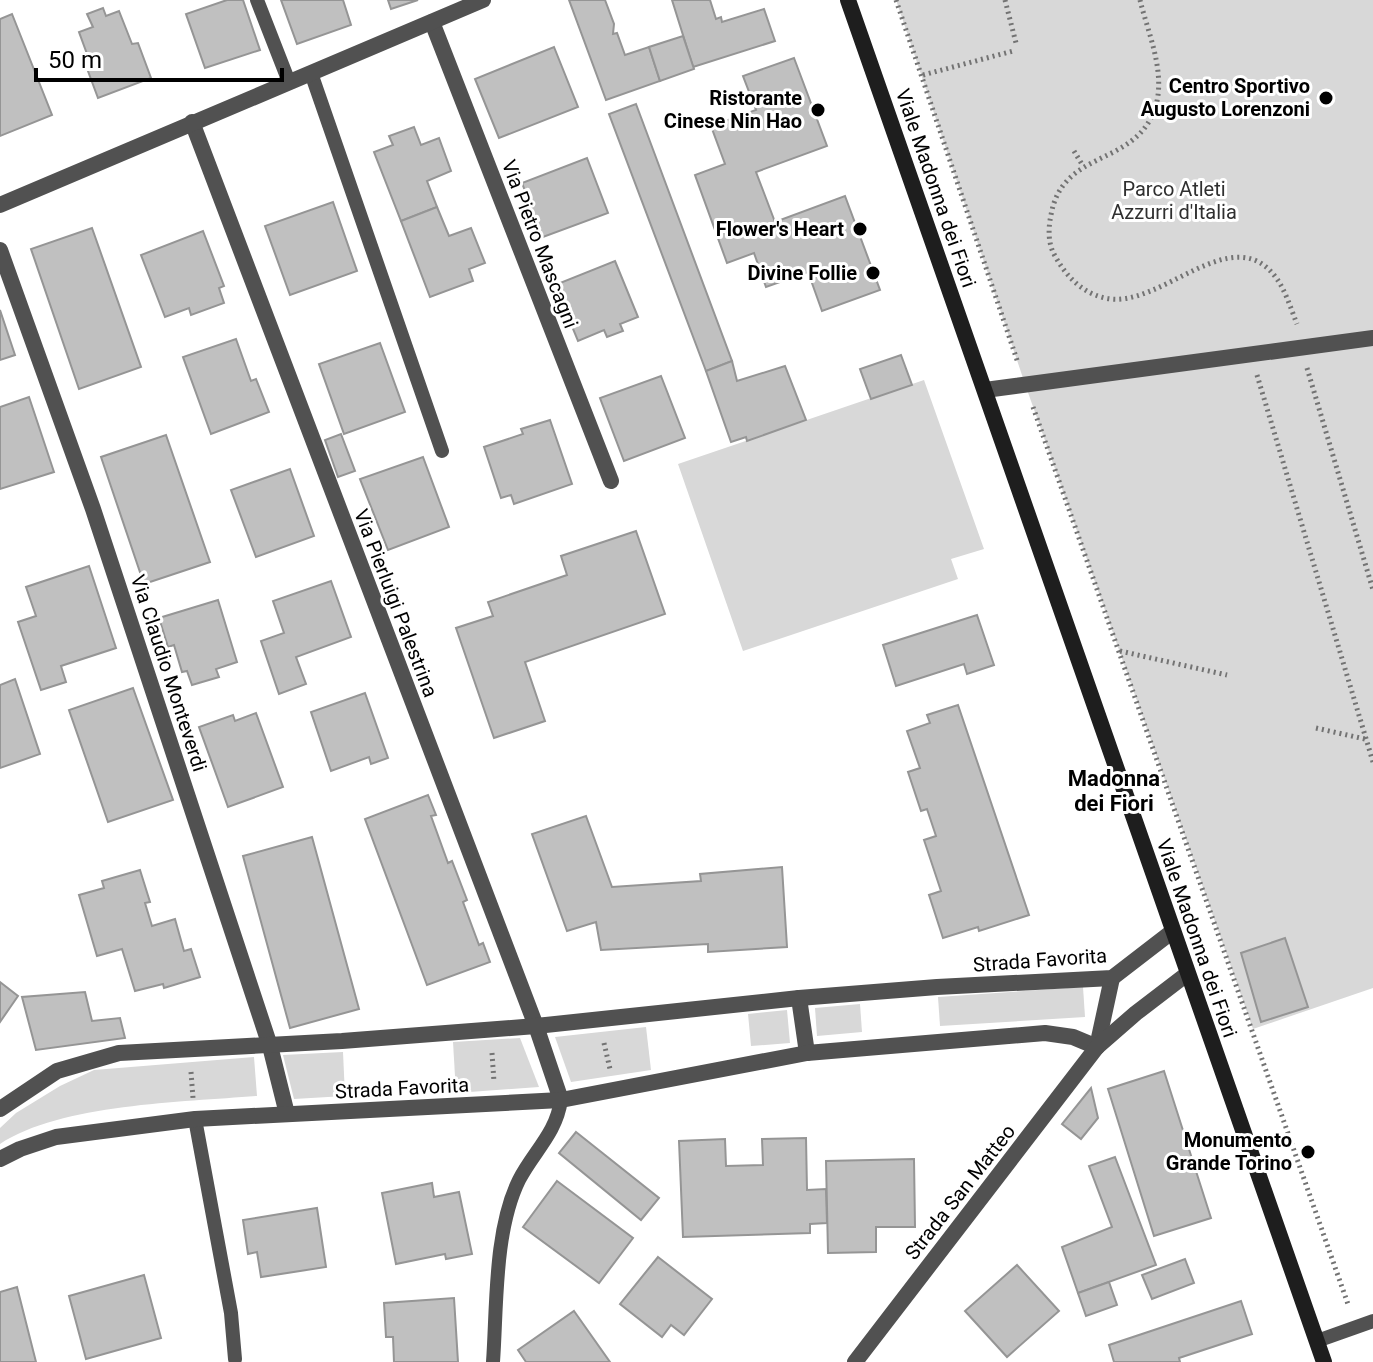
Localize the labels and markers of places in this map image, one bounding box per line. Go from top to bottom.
place label: Centro Sportivo Augusto Lorenzoni [1141,74,1310,121]
place label: Ristorante Cinese Nin Hao [664,86,802,133]
marker: Centro Sportivo Augusto Lorenzoni [1317,89,1335,107]
marker: Ristorante Cinese Nin Hao [809,101,827,119]
place label: Flower's Heart [716,217,844,241]
marker: Flower's Heart [851,220,869,238]
place label: Divine Follie [748,261,857,285]
marker: Divine Follie [864,264,882,282]
place label: Monumento Grande Torino [1166,1128,1292,1175]
marker: Monumento Grande Torino [1299,1143,1317,1161]

